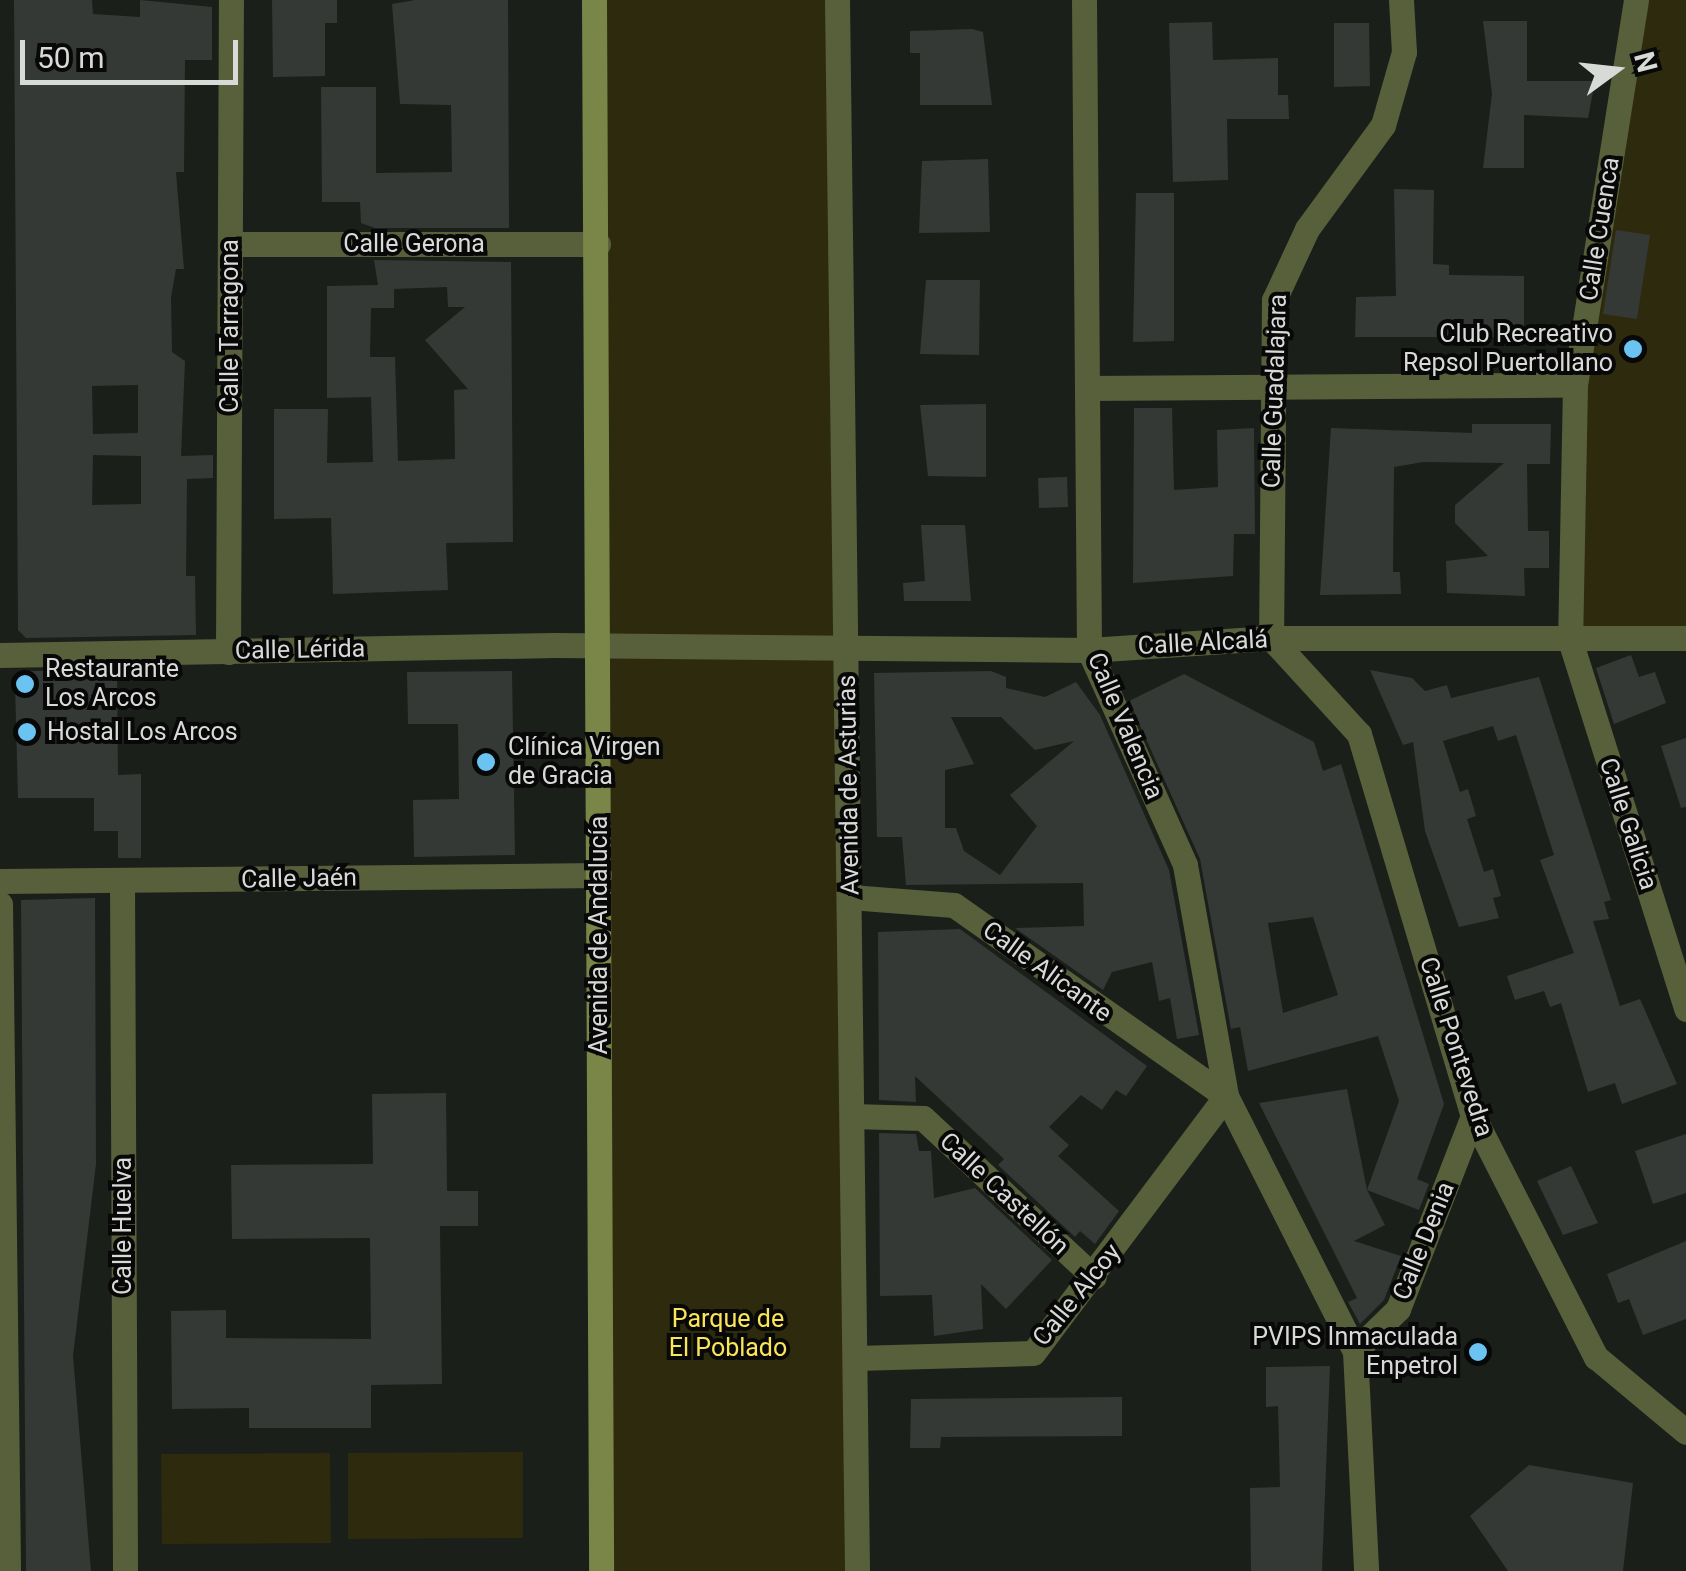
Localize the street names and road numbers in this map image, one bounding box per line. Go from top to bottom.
street label: Calle Cuenca [1574,155,1626,303]
street label: Calle Gerona [343,229,485,259]
street label: Calle Tarragona [215,239,245,413]
street label: Calle Guadalajara [1257,293,1293,489]
street label: Calle Alcalá [1137,625,1269,661]
street label: Calle Lérida [235,634,365,666]
street label: Calle Valencia [1081,648,1169,804]
street label: Avenida de Asturias [832,675,866,895]
street label: Calle Galicia [1593,754,1663,894]
street label: Avenida de Andalucía [584,816,614,1054]
street label: Calle Jaén [241,863,357,895]
street label: Calle Alicante [977,915,1117,1029]
street label: Calle Pontevedra [1413,953,1499,1141]
street label: Calle Castellón [933,1126,1075,1262]
street label: Calle Huelva [108,1157,138,1295]
street label: Calle Denia [1387,1178,1461,1304]
street label: Calle Alcoy [1027,1238,1127,1352]

